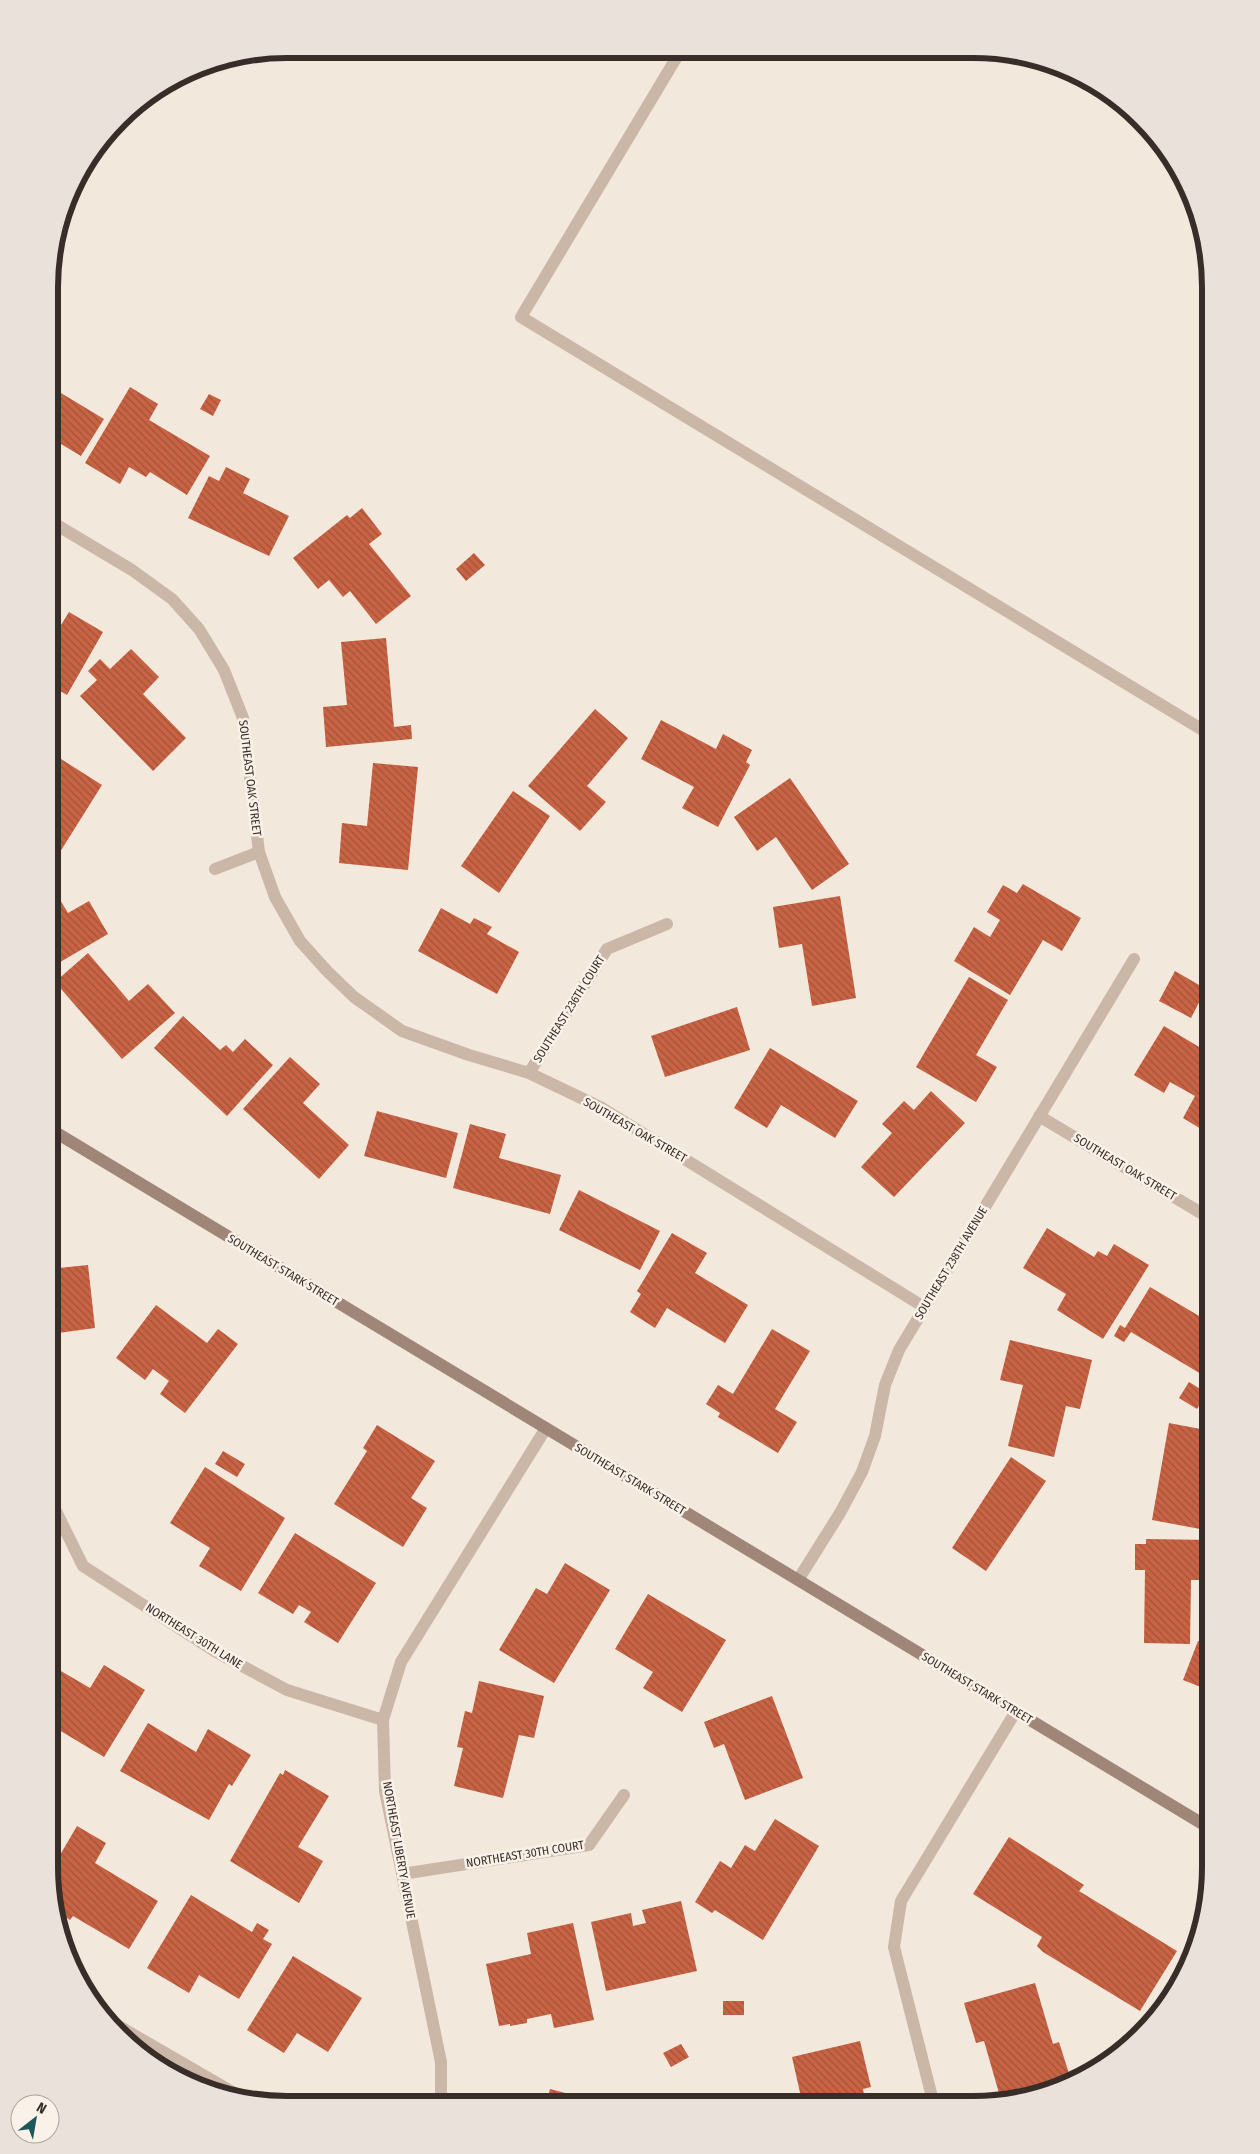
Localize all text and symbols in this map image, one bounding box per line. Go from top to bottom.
street label: SOUTHEAST OAK STREET [236,719,264,837]
street label: SOUTHEAST 236TH COURT [530,953,608,1065]
street label: SOUTHEAST OAK STREET [581,1095,689,1165]
street label: SOUTHEAST OAK STREET [1071,1131,1179,1203]
street label: SOUTHEAST 238TH AVENUE [912,1204,990,1322]
street label: SOUTHEAST STARK STREET [225,1231,341,1309]
street label: SOUTHEAST STARK STREET [572,1440,688,1518]
street label: NORTHEAST 30TH LANE [143,1601,245,1672]
street label: SOUTHEAST STARK STREET [919,1649,1035,1727]
street label: NORTHEAST LIBERTY AVENUE [380,1780,418,1920]
street label: NORTHEAST 30TH COURT [465,1838,585,1870]
north arrow [10,2094,60,2144]
text: N [33,2099,49,2118]

